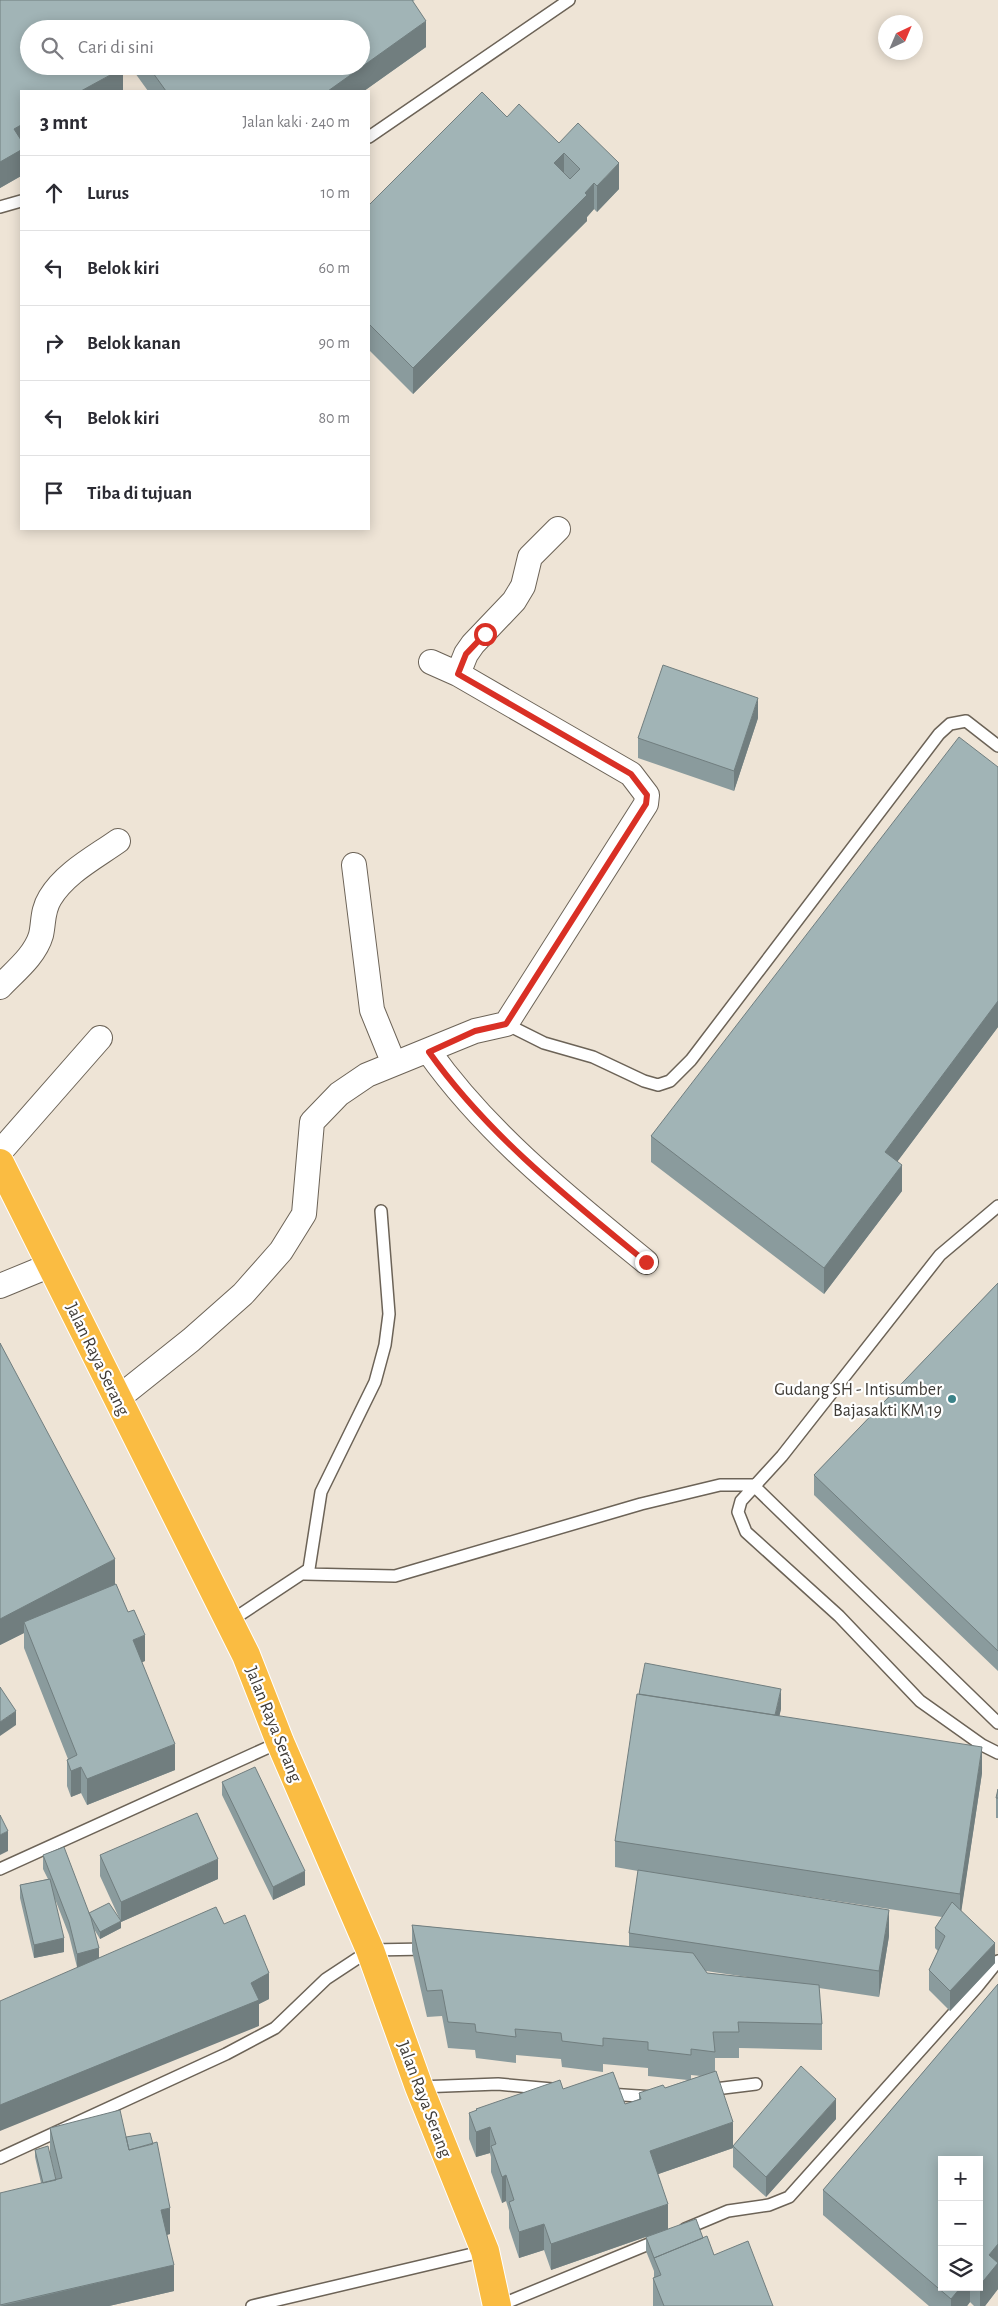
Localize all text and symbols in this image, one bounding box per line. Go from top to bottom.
north arrow [878,15,923,60]
search box [20,20,370,75]
icon: search [38,34,66,62]
text: Cari di sini [78,38,154,57]
text: 3 mnt [40,112,87,133]
text: Jalan kaki · 240 m [243,114,350,130]
icon: ahead [40,179,68,207]
text: Lurus [87,184,129,203]
text: 10 m [321,185,350,201]
icon: left [40,254,68,282]
text: Belok kiri [87,259,159,278]
text: 60 m [319,260,350,276]
icon: right [40,329,68,357]
text: Belok kanan [87,334,181,353]
text: 90 m [319,335,350,351]
icon: left [40,404,68,432]
text: Belok kiri [87,409,159,428]
text: 80 m [319,410,350,426]
icon: arrive [40,479,68,507]
text: Tiba di tujuan [87,484,192,503]
route start [474,623,497,646]
route end [635,1251,658,1274]
street label: Jalan Raya Serang [62,1300,132,1419]
place label: Gudang SH - Intisumber Bajasakti KM 19 [774,1381,942,1420]
marker: Gudang SH - Intisumber Bajasakti KM 19 [946,1393,958,1405]
street label: Jalan Raya Serang [242,1664,305,1785]
street label: Jalan Raya Serang [394,2039,455,2160]
map controls [938,2156,983,2291]
button: + [938,2156,983,2201]
button: − [938,2201,983,2246]
button: layers [938,2246,983,2291]

